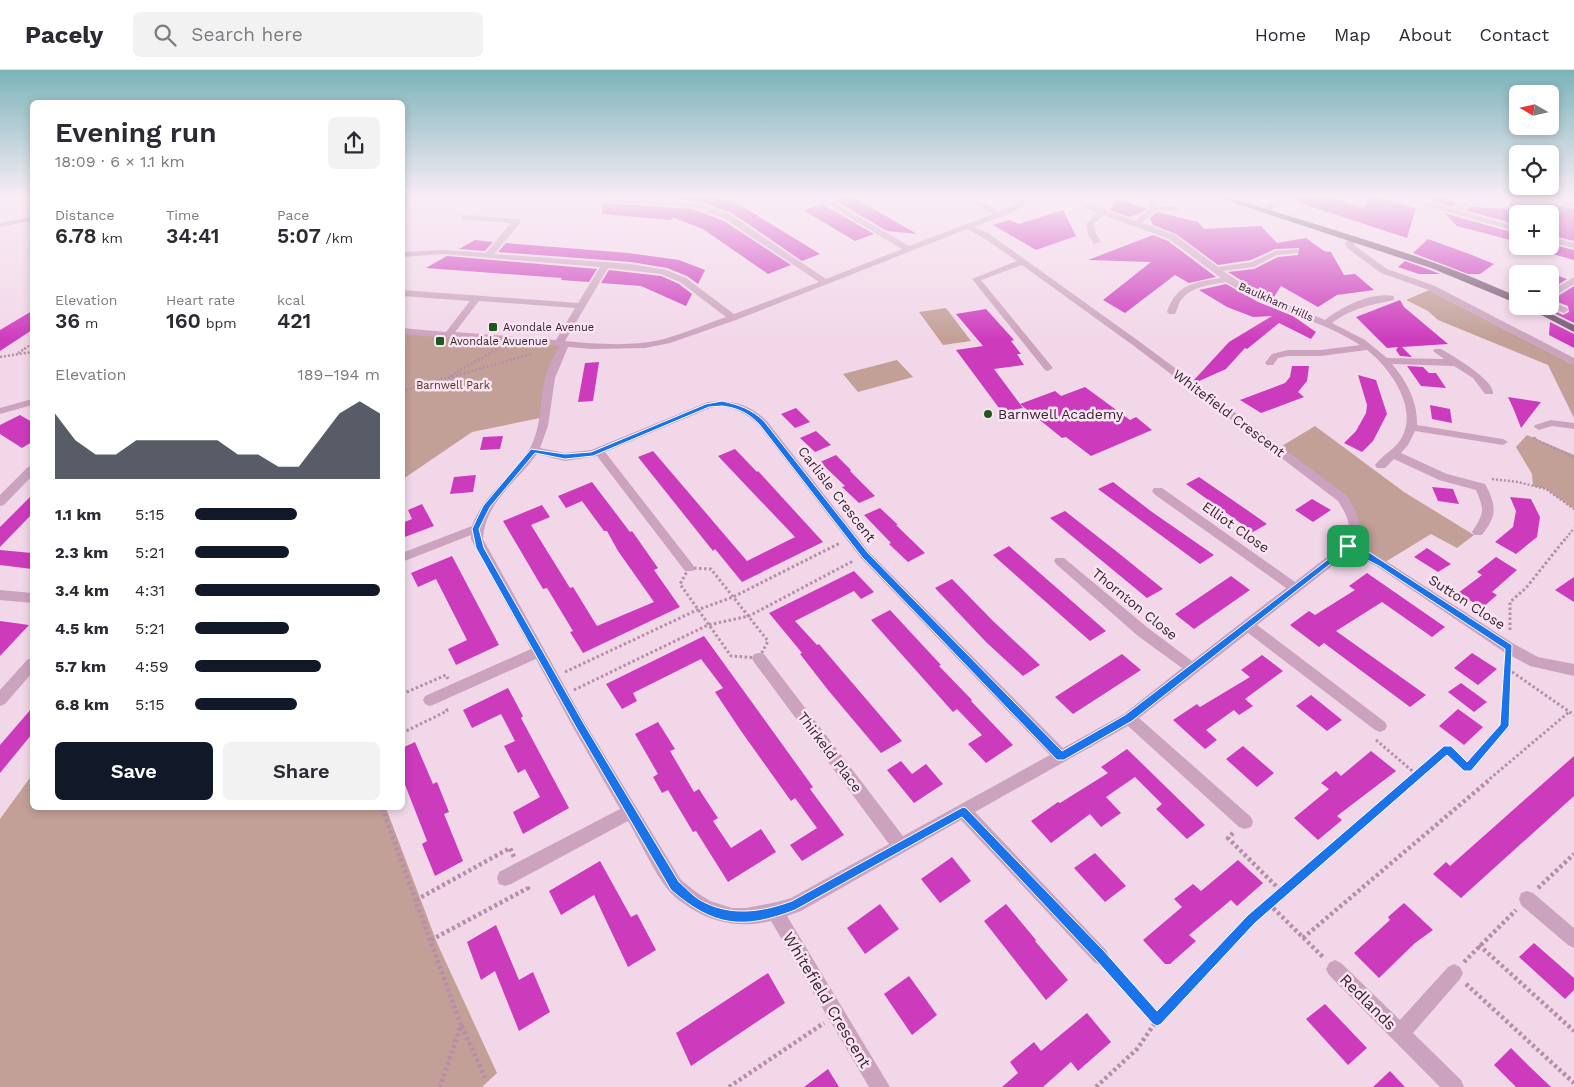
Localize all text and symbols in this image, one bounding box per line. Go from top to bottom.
search box [133,12,483,57]
text: Pacely [25,21,103,49]
icon: search [151,21,179,49]
text: Search here [191,23,303,46]
text: Home [1255,24,1306,45]
text: Map [1334,24,1371,45]
text: About [1399,24,1451,45]
text: Contact [1479,24,1549,45]
north arrow [1509,85,1559,135]
map controls [1509,85,1559,315]
text: Evening run [55,116,216,149]
button: share [328,117,380,169]
button: locate [1509,145,1559,195]
text: 18:09 · 6 × 1.1 km [55,152,185,171]
button: + [1509,205,1559,255]
text: Distance [55,207,115,223]
text: Time [166,207,199,223]
text: Pace [277,207,309,223]
text: 6.78 [55,223,97,248]
text: 34:41 [166,223,220,248]
text: 5:07 [277,223,321,248]
text: km [97,230,123,246]
text: /km [321,230,353,246]
button: − [1509,265,1559,315]
street label: Baulkham Hills [1237,280,1316,324]
text: Elevation [55,292,118,308]
text: Heart rate [166,292,235,308]
text: kcal [277,292,305,308]
text: 36 [55,308,80,333]
text: 160 [166,308,201,333]
text: 421 [277,308,311,333]
text: m [80,315,98,331]
text: bpm [201,315,237,331]
marker: Avondale Avenue [487,321,499,333]
place label: Avondale Avenue [503,321,594,334]
marker: Avondale Avuenue [434,335,446,347]
place label: Avondale Avuenue [450,335,548,348]
text: Elevation [55,365,126,384]
text: 189–194 m [297,365,380,384]
street label: Whitefield Crescent [1170,366,1288,460]
park label: Barnwell Park [416,379,490,392]
place label: Barnwell Academy [998,406,1124,422]
marker: Barnwell Academy [982,408,994,420]
street label: Carlisle Crescent [795,443,879,545]
street label: Elliot Close [1200,498,1272,556]
text: 1.1 km [55,505,101,524]
text: 5:15 [135,505,165,524]
pin [1327,525,1369,567]
icon: arrive [1334,532,1362,560]
text: 2.3 km [55,543,108,562]
text: 5:21 [135,543,165,562]
street label: Thornton Close [1089,565,1181,643]
street label: Sutton Close [1426,571,1508,633]
text: 3.4 km [55,581,109,600]
text: 4:31 [135,581,165,600]
text: 4.5 km [55,619,109,638]
text: 5:21 [135,619,165,638]
text: 5.7 km [55,657,106,676]
text: 4:59 [135,657,169,676]
text: 6.8 km [55,695,109,714]
text: 5:15 [135,695,165,714]
street label: Thirkeld Place [795,709,865,795]
button: Save [55,742,213,800]
button: Share [223,742,380,800]
street label: Whitefield Crescent [779,929,875,1072]
street label: Redlands [1336,970,1400,1034]

